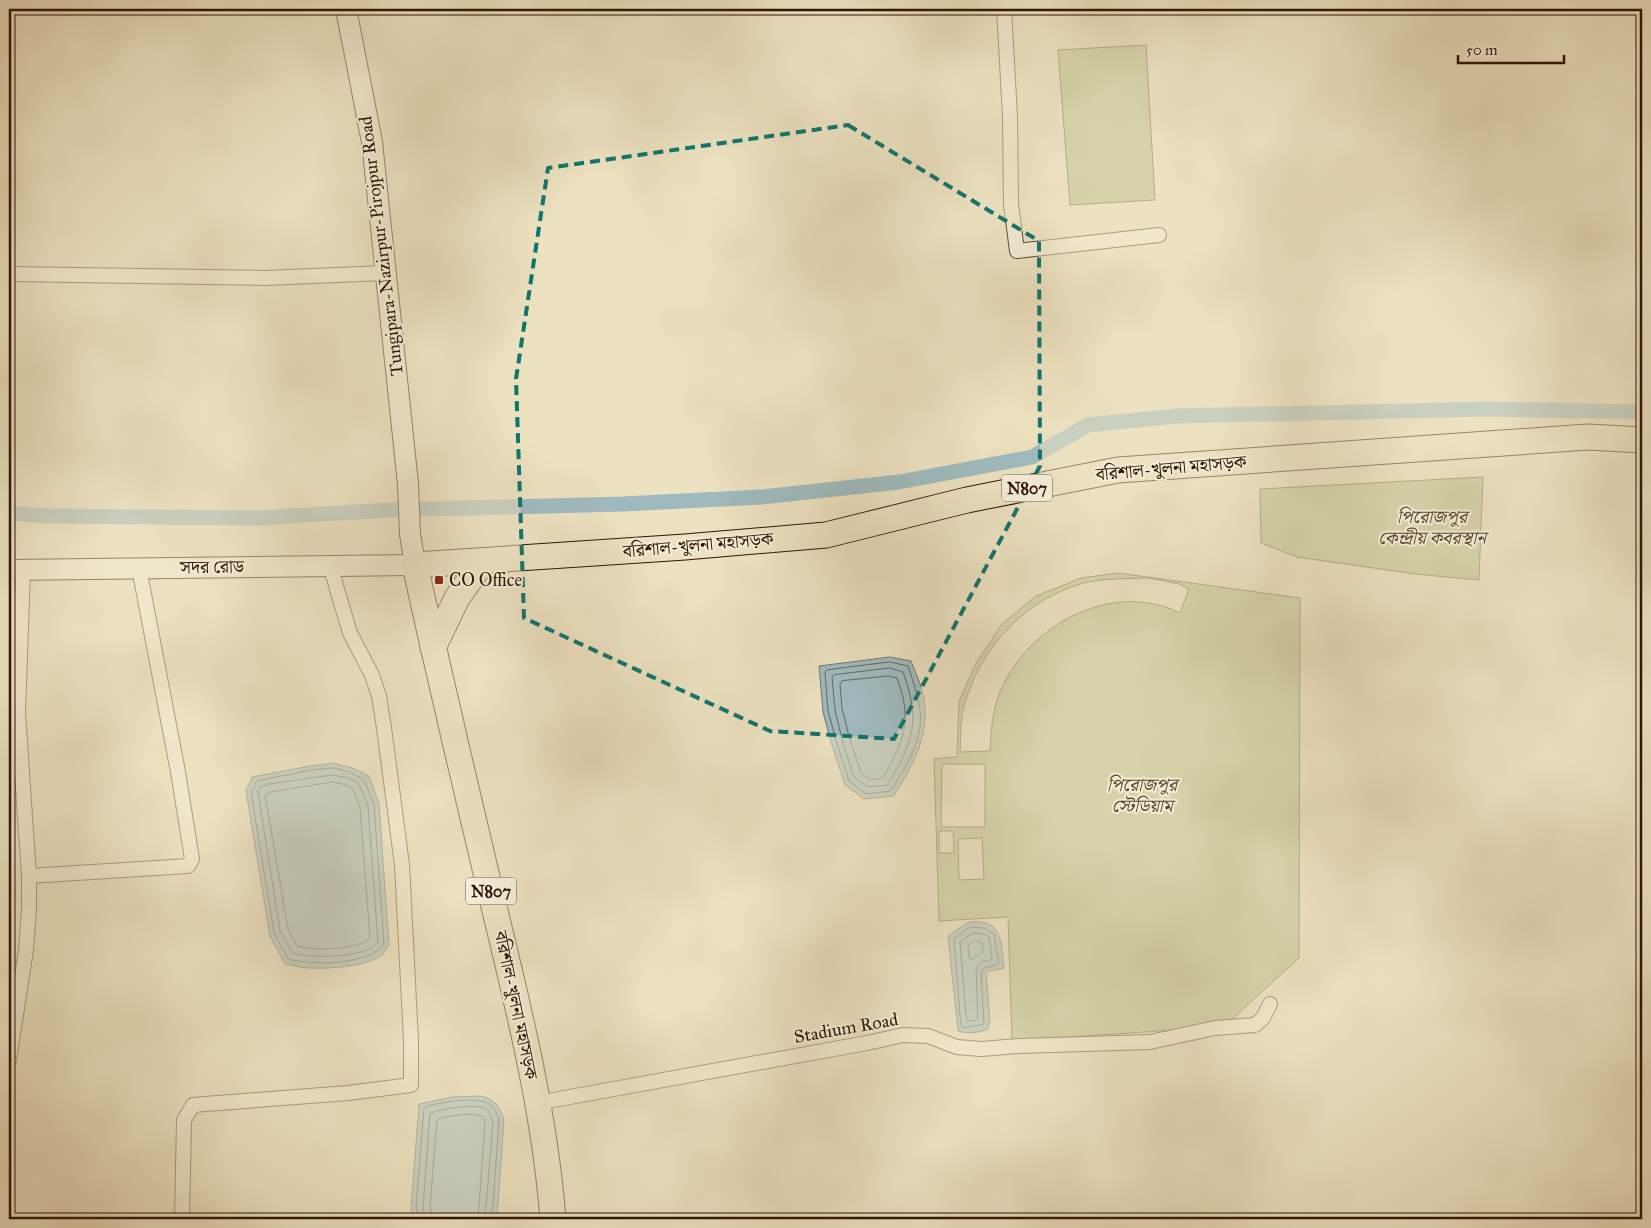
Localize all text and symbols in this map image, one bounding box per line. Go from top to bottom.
scale bar [1458,32,1565,64]
text: 50 m [1466,41,1498,59]
street label: Tungipara-Nazirpur-Pirojpur Road [354,115,409,377]
street label: বরিশাল-খুলনা মহাসড়ক [1094,450,1249,486]
road number: N807 [1002,474,1052,502]
park label: পিরোজপুর কেন্দ্রীয় কবরস্থান [1378,506,1489,549]
street label: বরিশাল-খুলনা মহাসড়ক [621,527,776,563]
street label: সদর রোড [179,555,245,579]
place label: CO Office [449,569,522,591]
marker: CO Office [433,574,445,586]
park label: পিরোজপুর স্টেডিয়াম [1107,774,1181,817]
road number: N807 [466,878,516,904]
street label: বরিশাল-খুলনা মহাসড়ক [489,928,543,1083]
street label: Stadium Road [792,1008,900,1048]

